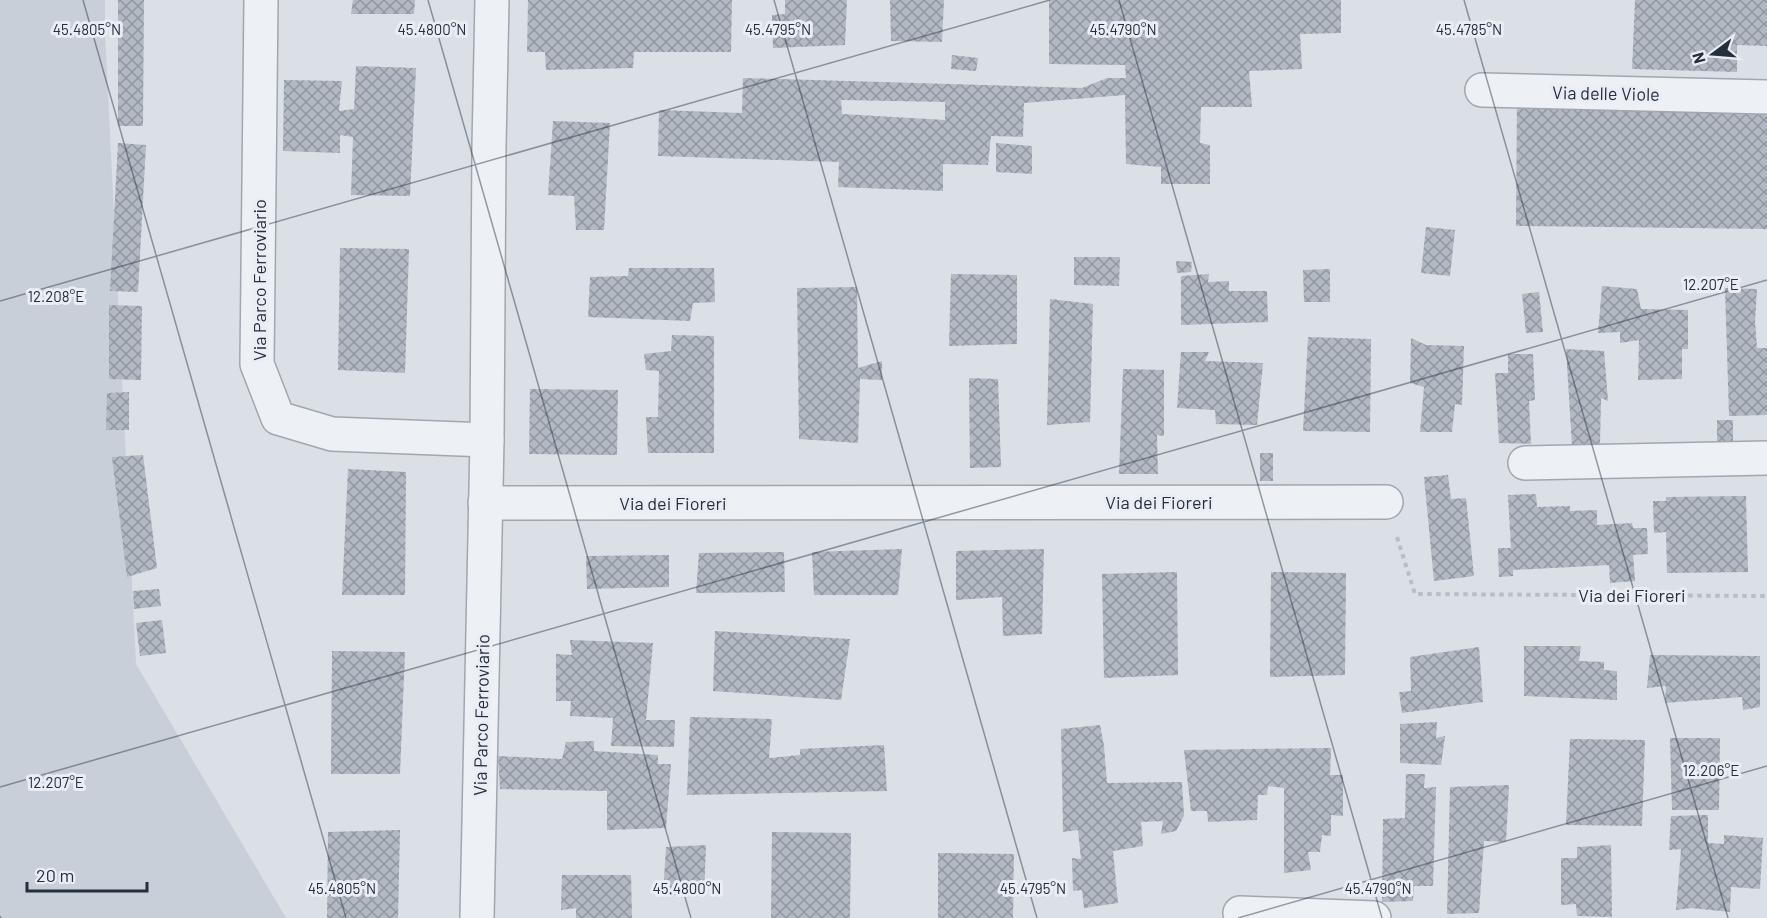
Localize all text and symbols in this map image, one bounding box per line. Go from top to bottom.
text: 45.4805°N [53,20,121,38]
text: 45.4800°N [397,20,467,38]
text: 45.4795°N [745,20,811,38]
text: 45.4790°N [1089,20,1157,38]
text: 45.4785°N [1436,20,1502,38]
north arrow [1683,24,1743,84]
text: N [1688,51,1709,66]
street label: Via delle Viole [1552,81,1660,105]
street label: Via Parco Ferroviario [248,199,270,361]
text: 12.207°E [1683,275,1739,293]
text: 12.208°E [28,287,84,305]
street label: Via dei Fioreri [1105,491,1213,513]
street label: Via dei Fioreri [619,492,727,514]
street label: Via dei Fioreri [1578,584,1686,606]
street label: Via Parco Ferroviario [469,634,493,796]
text: 12.206°E [1683,761,1739,779]
text: 12.207°E [28,773,84,791]
scale bar [27,855,147,893]
text: 20 m [36,864,74,886]
text: 45.4805°N [308,879,376,897]
text: 45.4800°N [652,879,722,897]
text: 45.4795°N [1000,879,1066,897]
text: 45.4790°N [1344,879,1412,897]

